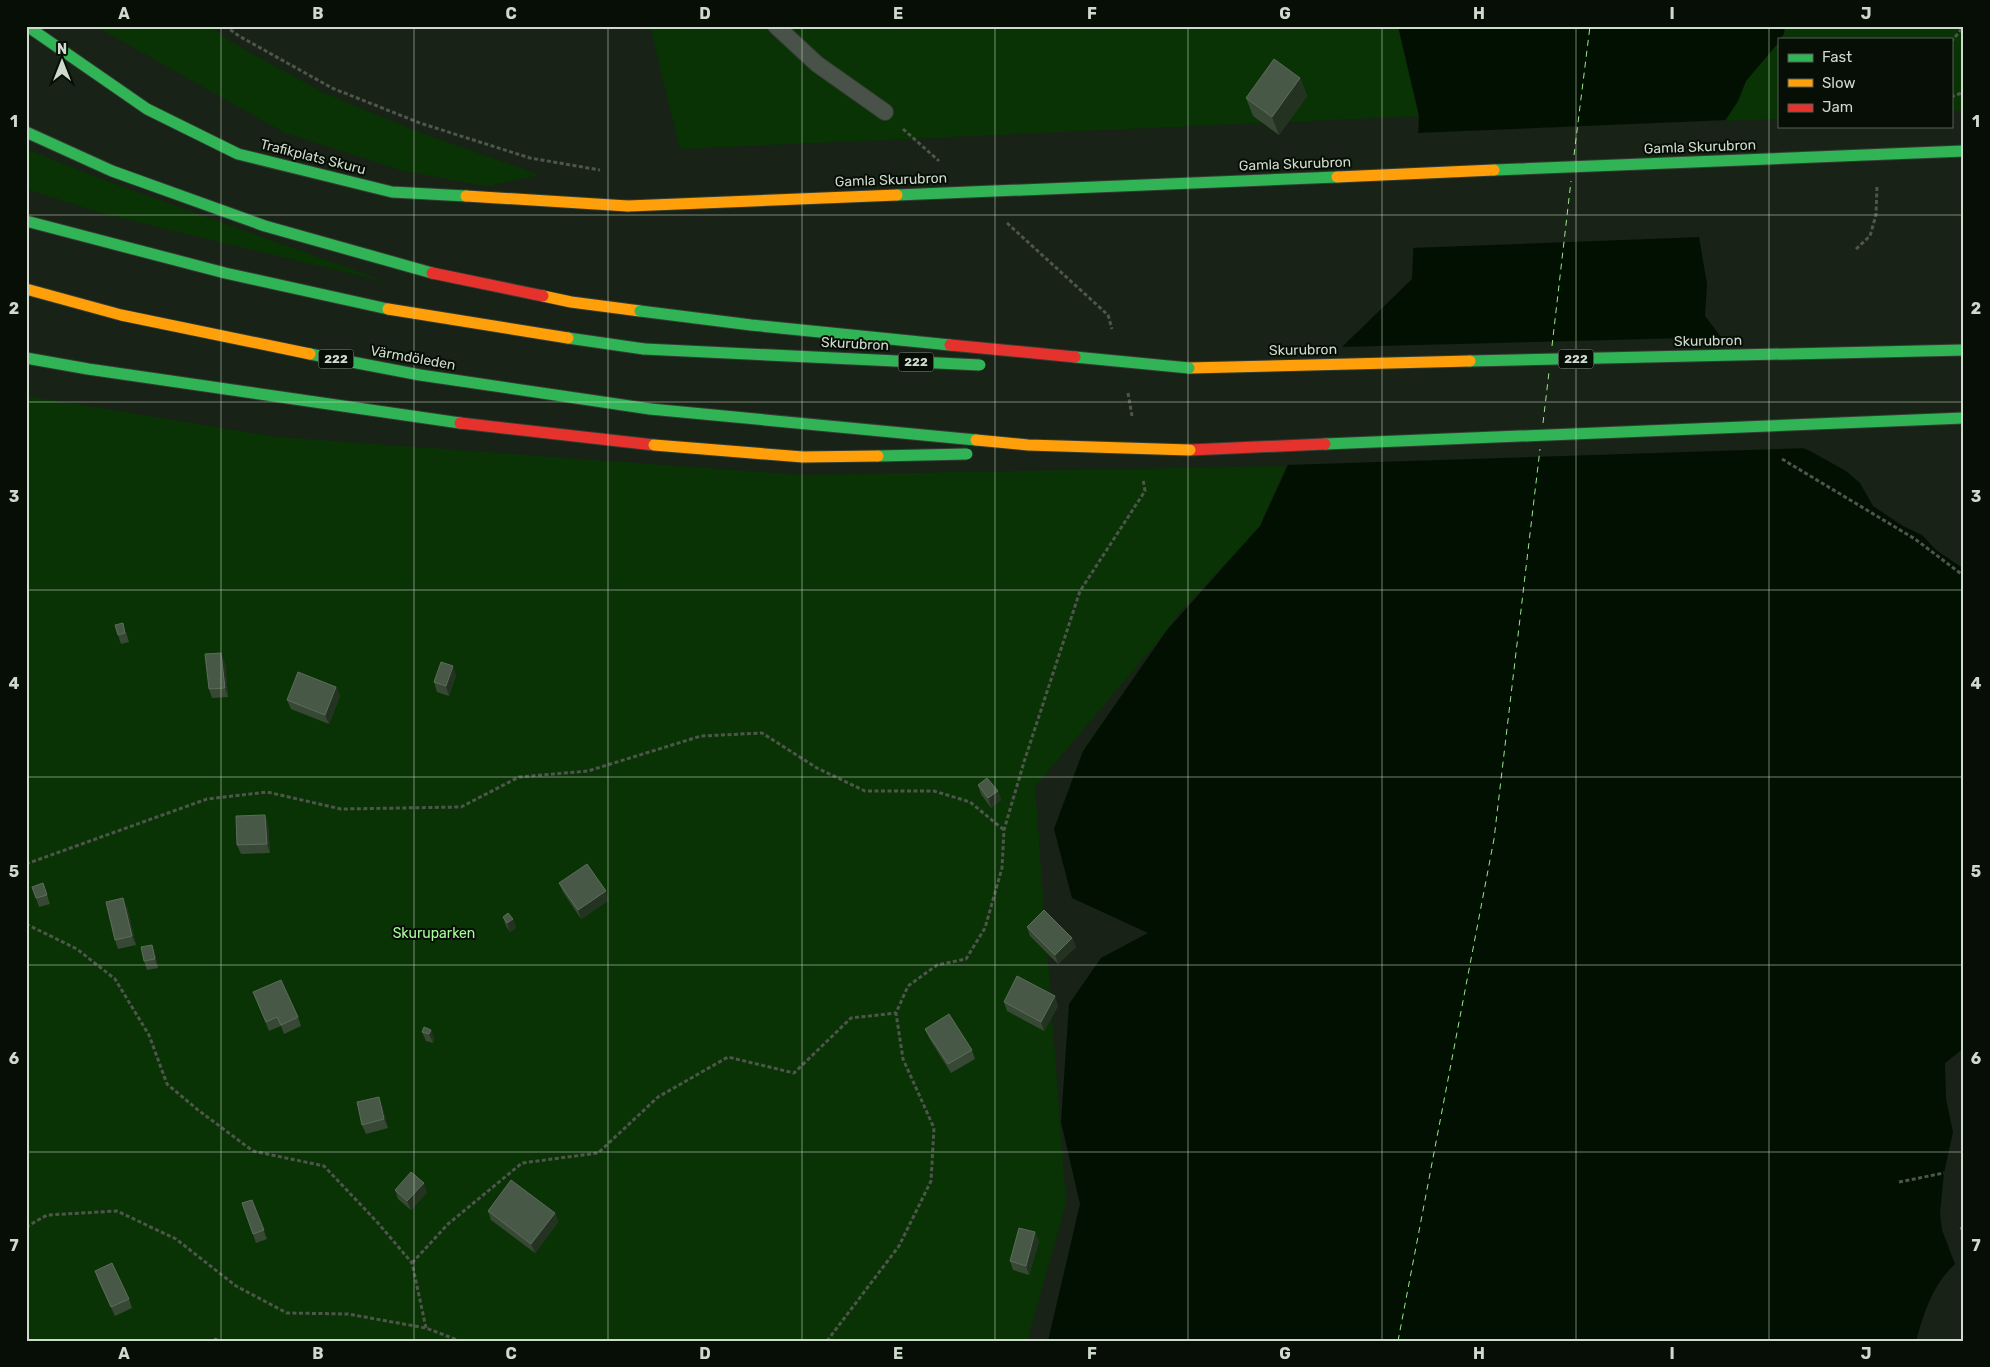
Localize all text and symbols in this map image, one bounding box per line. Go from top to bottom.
text: A [118,4,130,23]
text: B [312,4,324,23]
text: C [505,4,517,23]
text: D [699,4,711,23]
text: E [893,4,903,23]
text: F [1087,4,1097,23]
text: G [1279,4,1291,23]
text: H [1473,4,1485,23]
text: I [1669,4,1675,23]
text: J [1861,4,1871,23]
north arrow [38,38,88,88]
legend [1778,38,1952,128]
text: N [57,41,67,58]
text: Fast [1822,48,1852,66]
text: Slow [1822,74,1855,92]
text: Jam [1822,98,1853,116]
text: 1 [10,112,18,131]
text: 1 [1972,112,1980,131]
street label: Trafikplats Skuru [258,136,368,178]
street label: Gamla Skurubron [1644,137,1756,157]
street label: Gamla Skurubron [1239,154,1351,174]
street label: Gamla Skurubron [835,170,947,190]
text: 2 [9,299,19,318]
text: 2 [1971,299,1981,318]
street label: Skurubron [1674,332,1742,350]
street label: Skurubron [821,334,889,354]
street label: Skurubron [1269,341,1337,359]
street label: Värmdöleden [369,342,457,374]
road number: 222 [318,349,354,368]
road number: 222 [1558,349,1594,368]
road number: 222 [898,352,934,372]
text: 3 [9,487,19,506]
text: 3 [1971,487,1981,506]
text: 4 [9,674,20,693]
text: 4 [1971,674,1982,693]
text: 5 [9,862,19,881]
text: 5 [1971,862,1981,881]
park label: Skuruparken [393,925,475,942]
text: 6 [9,1049,19,1068]
text: 6 [1971,1049,1981,1068]
text: 7 [9,1236,19,1255]
text: 7 [1971,1236,1981,1255]
text: A [118,1344,130,1363]
text: B [312,1344,324,1363]
text: C [505,1344,517,1363]
text: D [699,1344,711,1363]
text: E [893,1344,903,1363]
text: F [1087,1344,1097,1363]
text: G [1279,1344,1291,1363]
text: H [1473,1344,1485,1363]
text: I [1669,1344,1675,1363]
text: J [1861,1344,1871,1363]

